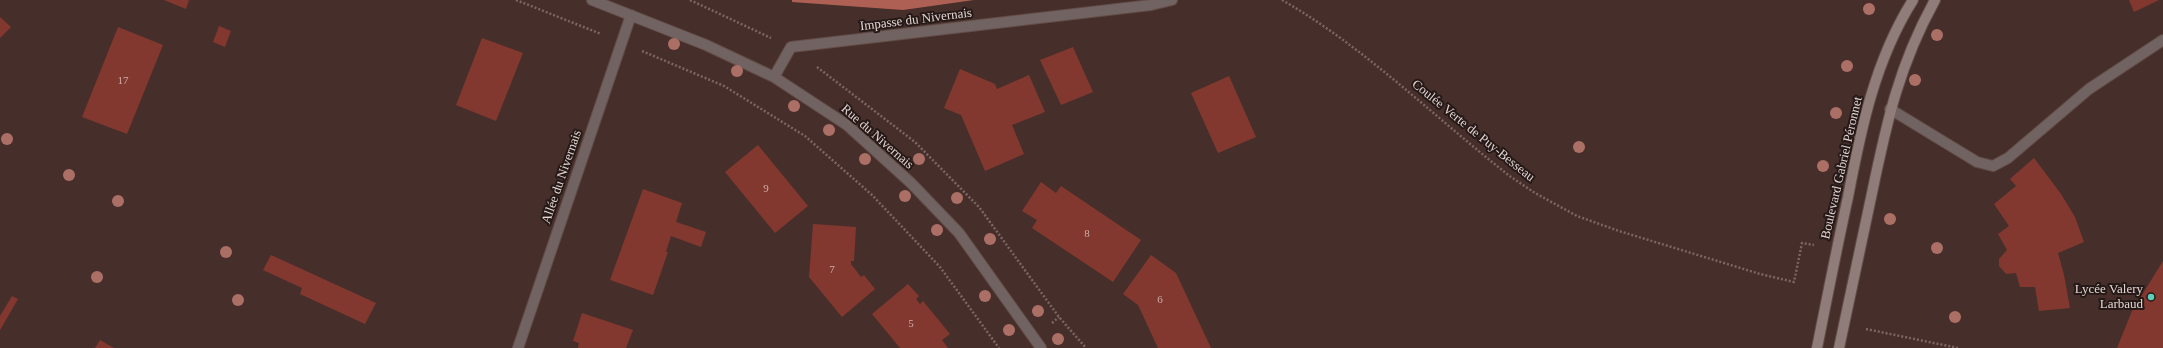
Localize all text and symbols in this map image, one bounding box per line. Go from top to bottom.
street label: Impasse du Nivernais [859,5,973,35]
house number: 17 [118,74,128,88]
street label: Coulée Verte de Puy-Besseau [1408,77,1538,185]
street label: Boulevard Gabriel Péronnet [1818,95,1866,241]
street label: Rue du Nivernais [838,101,916,173]
street label: Allée du Nivernais [539,128,585,226]
house number: 9 [763,182,769,196]
house number: 8 [1084,227,1090,241]
house number: 7 [829,263,835,277]
place label: Lycée Valery Larbaud [2075,282,2143,313]
marker: Lycée Valery Larbaud [2146,292,2156,302]
house number: 6 [1157,293,1163,307]
house number: 5 [908,317,914,331]

